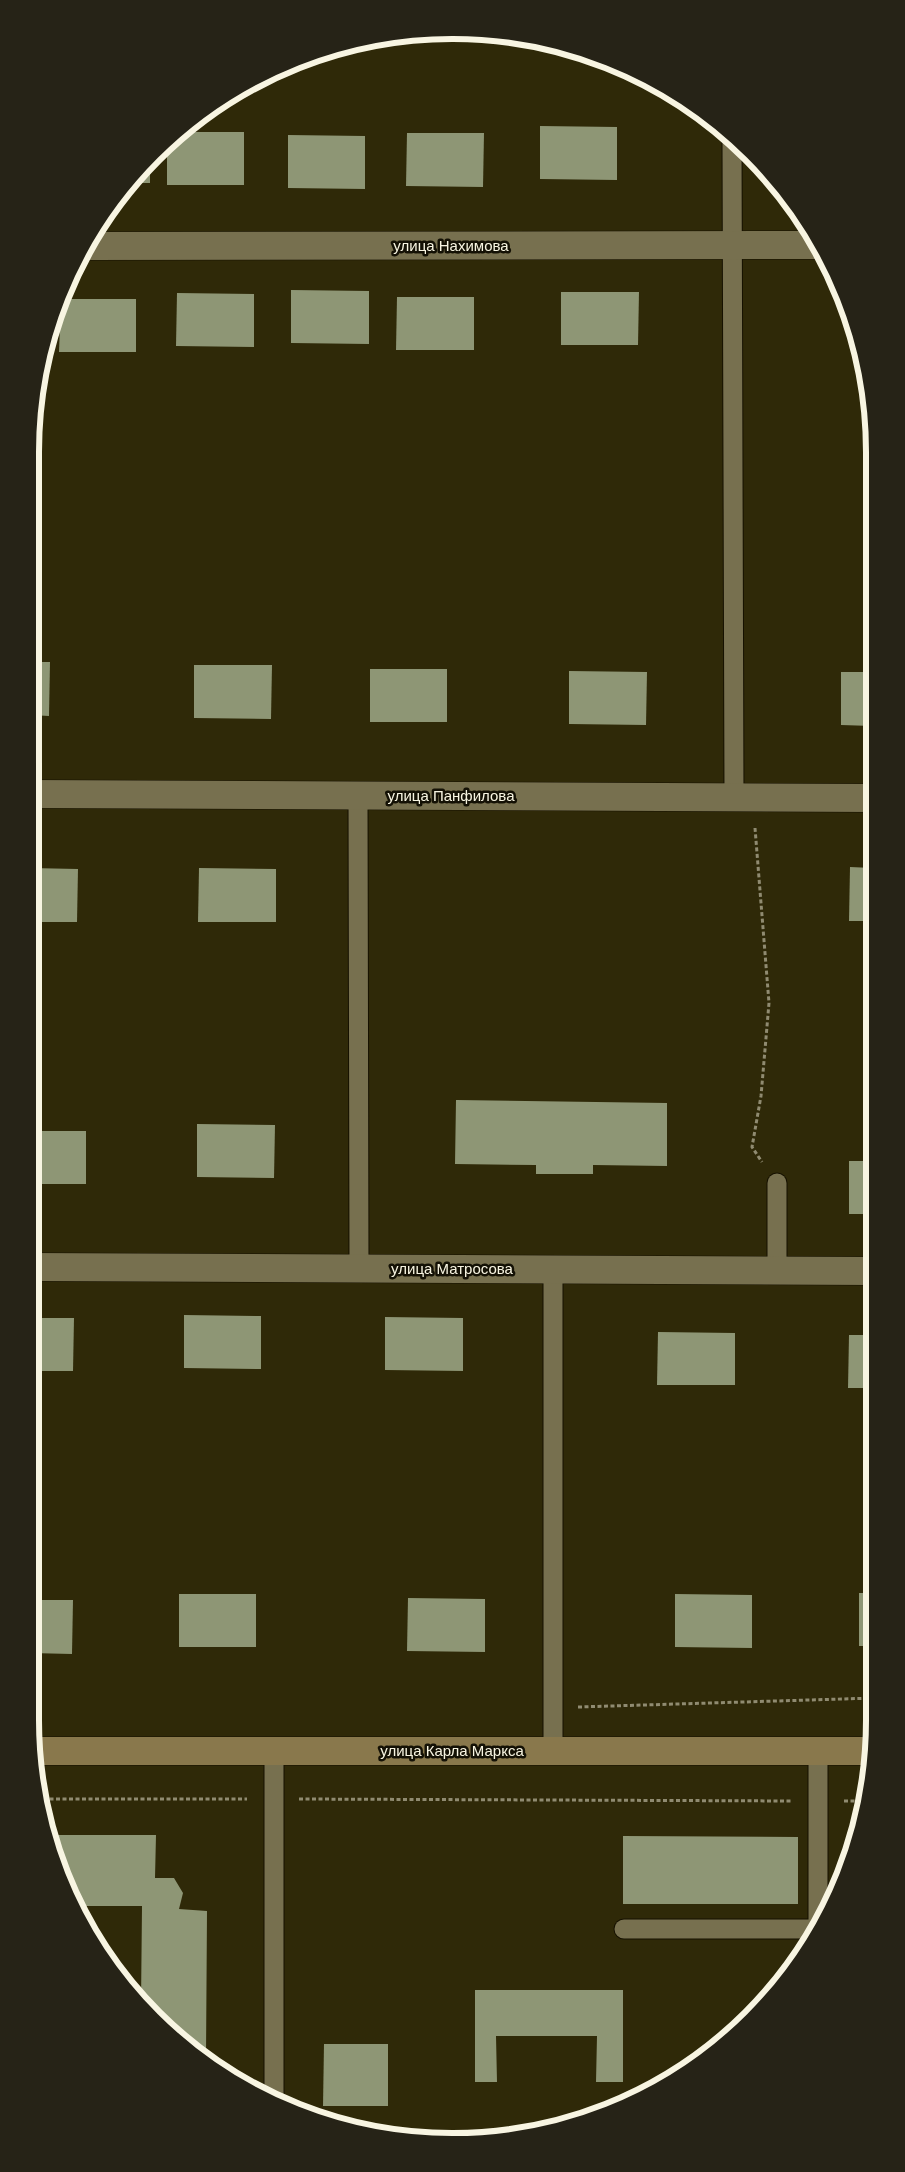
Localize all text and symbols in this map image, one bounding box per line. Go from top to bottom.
street label: улица Нахимова [393,237,509,254]
street label: улица Панфилова [388,787,515,804]
street label: улица Матросова [391,1260,514,1277]
street label: улица Карла Маркса [380,1742,524,1759]

